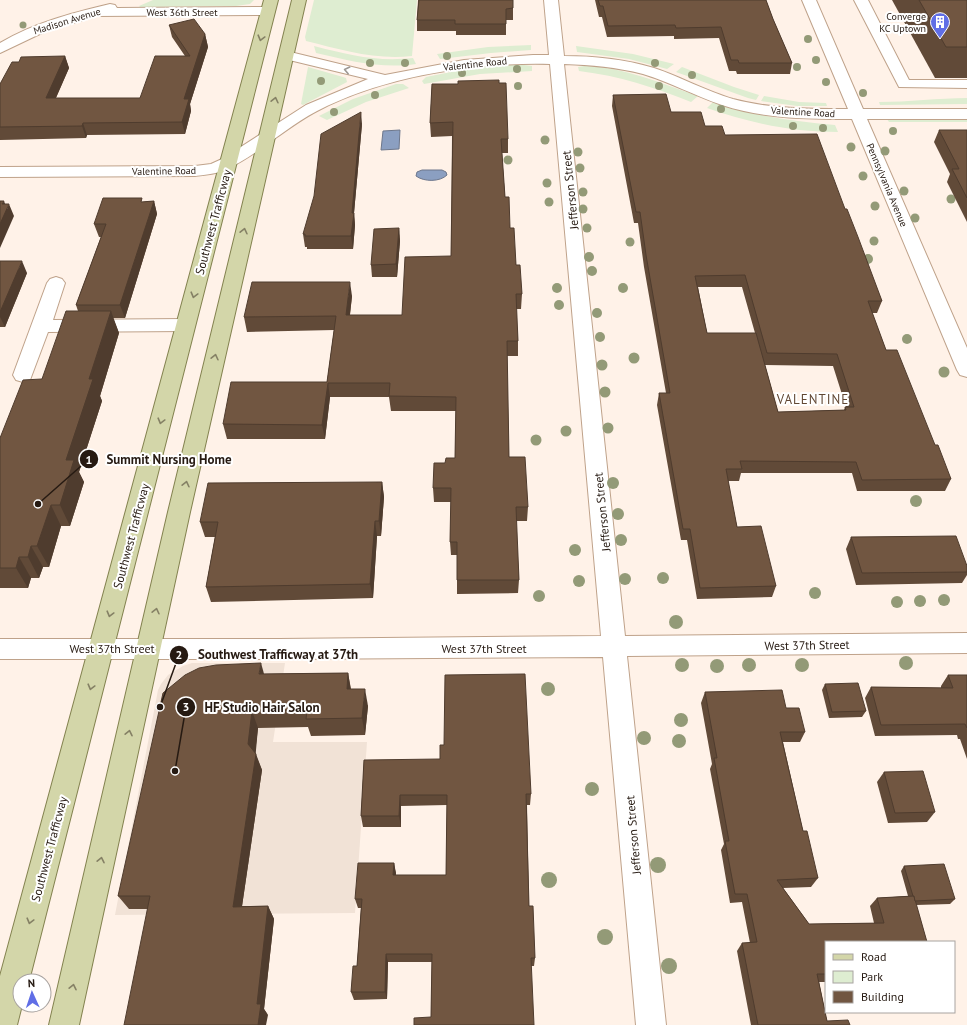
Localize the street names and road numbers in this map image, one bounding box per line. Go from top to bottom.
street label: Madison Avenue [32,5,102,37]
street label: West 36th Street [146,6,218,19]
street label: Valentine Road [441,54,508,74]
street label: Valentine Road [770,104,835,120]
street label: Pennsylvania Avenue [864,141,910,229]
street label: Jefferson Street [558,150,582,231]
street label: Valentine Road [131,164,196,178]
street label: Southwest Trafficway [192,167,234,276]
street label: Jefferson Street [590,472,614,553]
street label: Southwest Trafficway [110,481,152,590]
street label: West 37th Street [764,637,850,653]
street label: West 37th Street [69,641,155,656]
street label: West 37th Street [441,641,527,656]
street label: Southwest Trafficway [28,794,70,903]
street label: Jefferson Street [622,795,644,876]

